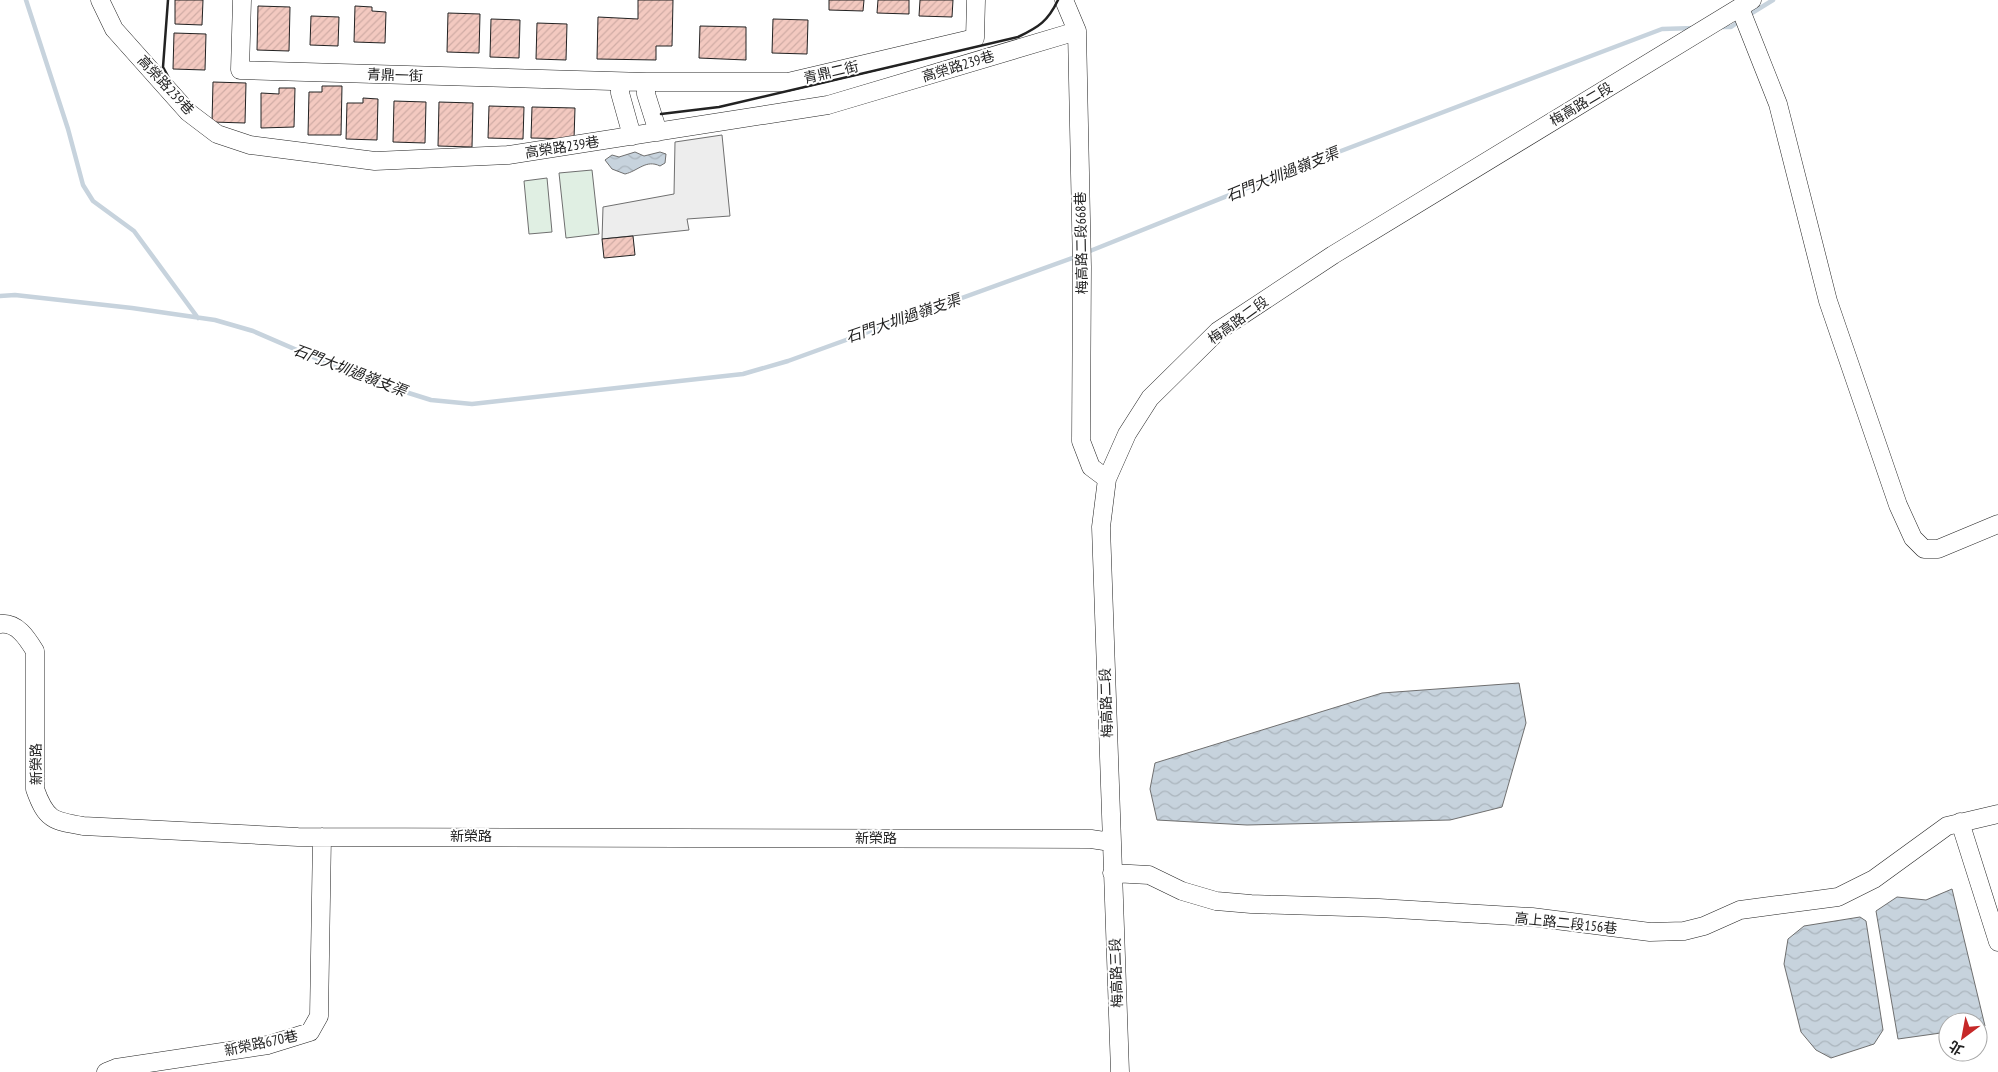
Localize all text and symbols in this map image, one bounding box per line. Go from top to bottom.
street label: 高榮路239巷 [920,46,996,86]
street label: 高榮路239巷 [134,51,198,119]
street label: 青鼎二街 [802,57,860,87]
street label: 青鼎一街 [367,65,423,85]
street label: 梅高路二段 [1546,78,1616,130]
street label: 高榮路239巷 [524,132,600,162]
water label: 石門大圳過嶺支渠 [1223,142,1343,205]
street label: 梅高路二段668巷 [1071,191,1091,295]
water label: 石門大圳過嶺支渠 [843,289,965,347]
street label: 梅高路二段 [1204,292,1272,348]
water label: 石門大圳過嶺支渠 [291,340,411,401]
street label: 梅高路二段 [1096,668,1116,738]
street label: 新榮路 [27,743,45,785]
street label: 新榮路 [450,827,492,845]
street label: 新榮路 [855,829,897,847]
street label: 高上路二段156巷 [1514,909,1618,937]
street label: 梅高路三段 [1106,938,1126,1008]
north arrow [1938,1012,1988,1062]
street label: 新榮路670巷 [222,1026,300,1060]
text: 北 [1945,1037,1967,1059]

